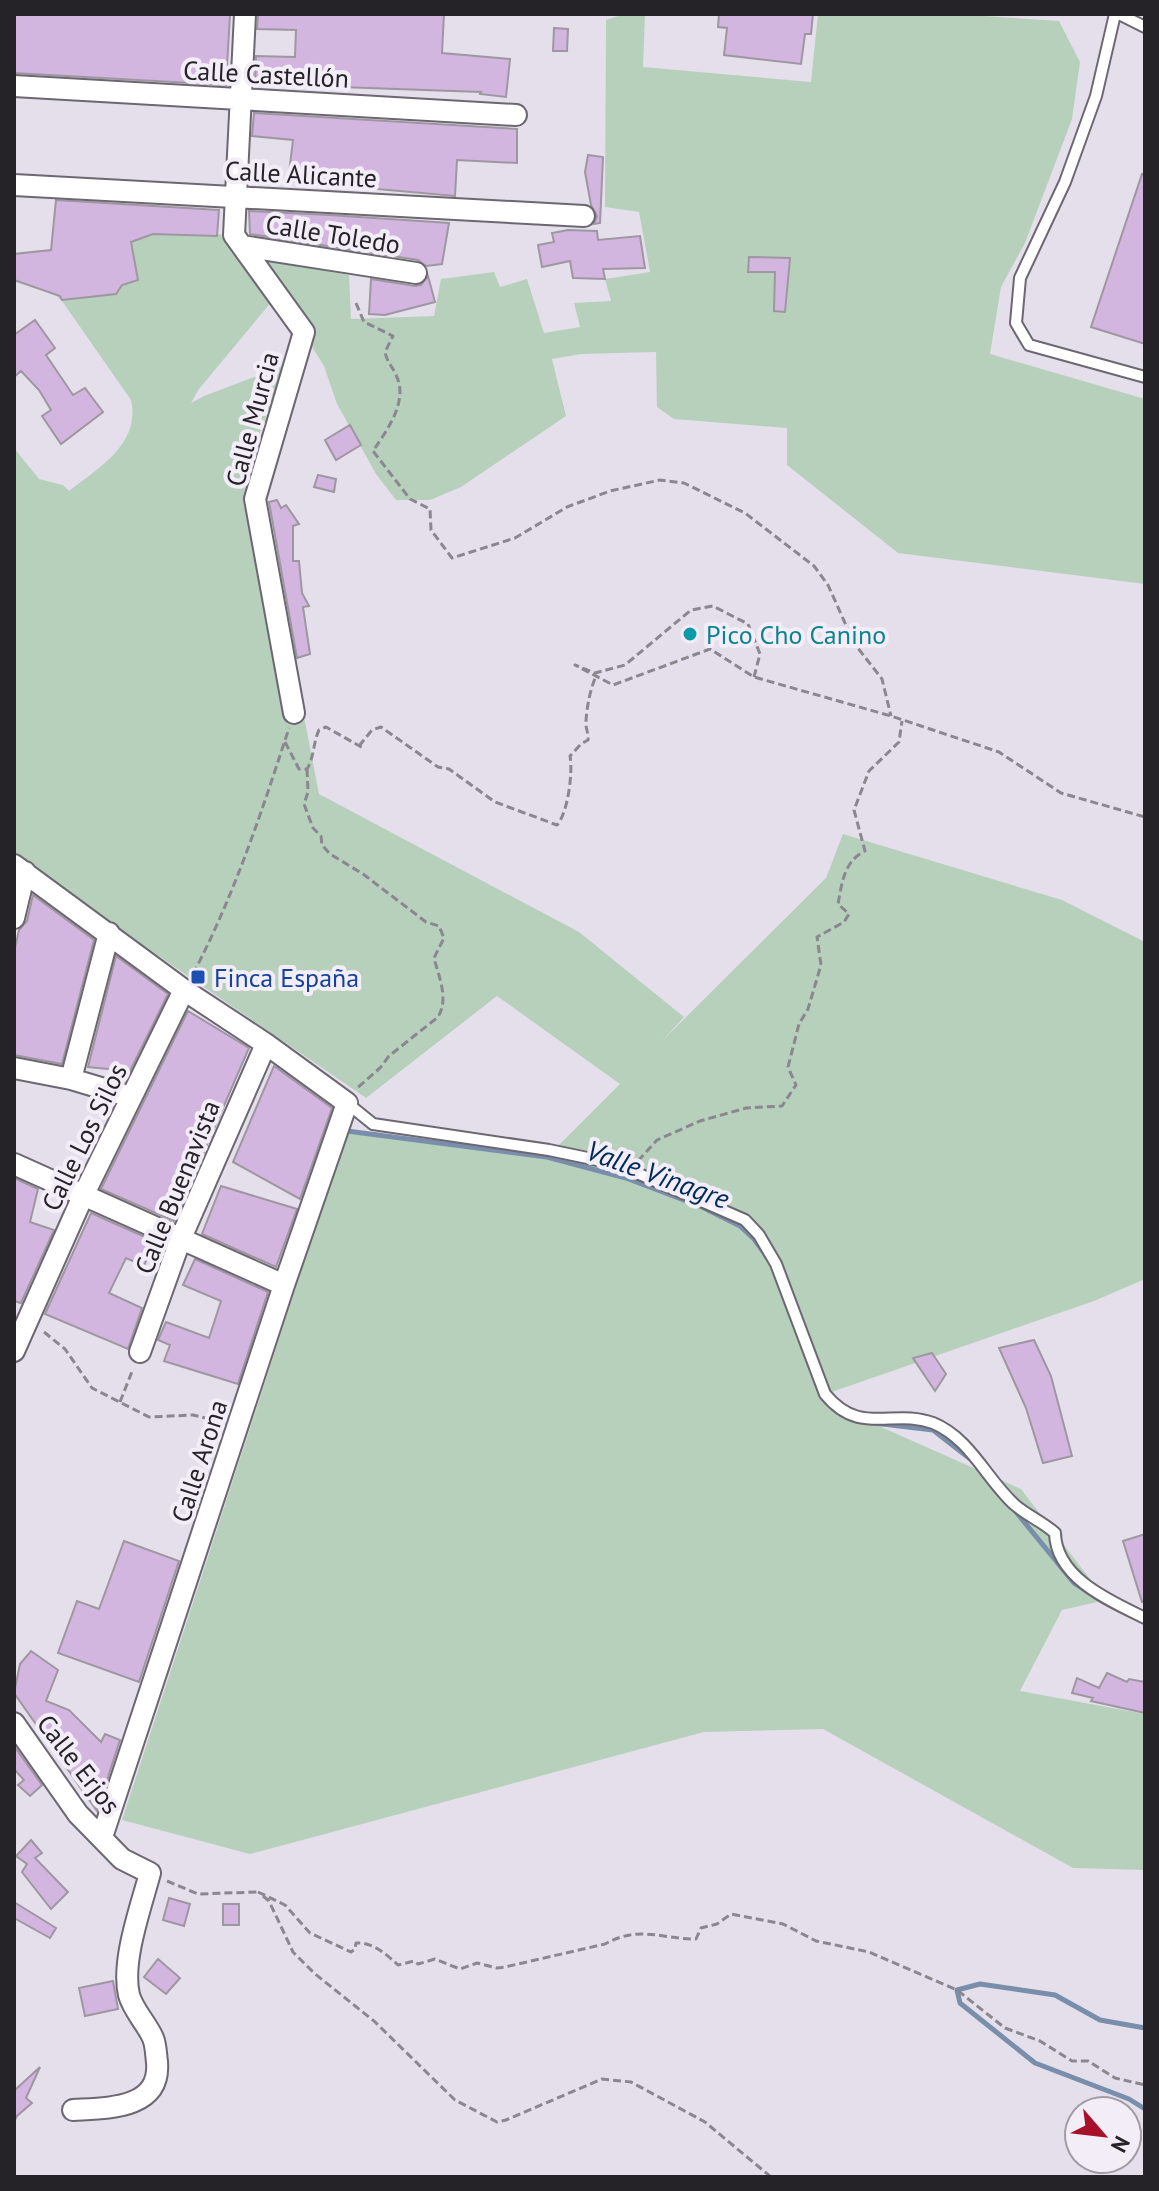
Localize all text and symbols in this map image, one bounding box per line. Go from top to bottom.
street label: Calle Castellón [182,53,350,95]
street label: Calle Alicante [224,154,378,194]
street label: Calle Toledo [263,207,403,261]
street label: Calle Murcia [218,348,286,490]
place label: Pico Cho Canino [706,618,886,651]
marker: Pico Cho Canino [681,625,699,643]
place label: Finca España [214,961,359,994]
marker: Finca España [189,968,207,986]
street label: Calle Los Silos [34,1058,134,1216]
street label: Calle Buenavista [127,1095,227,1279]
water label: Valle Vinagre [581,1131,735,1217]
street label: Calle Arona [164,1396,234,1526]
street label: Calle Erjos [30,1708,128,1820]
north arrow [1063,2095,1143,2175]
text: N [1105,2131,1136,2157]

